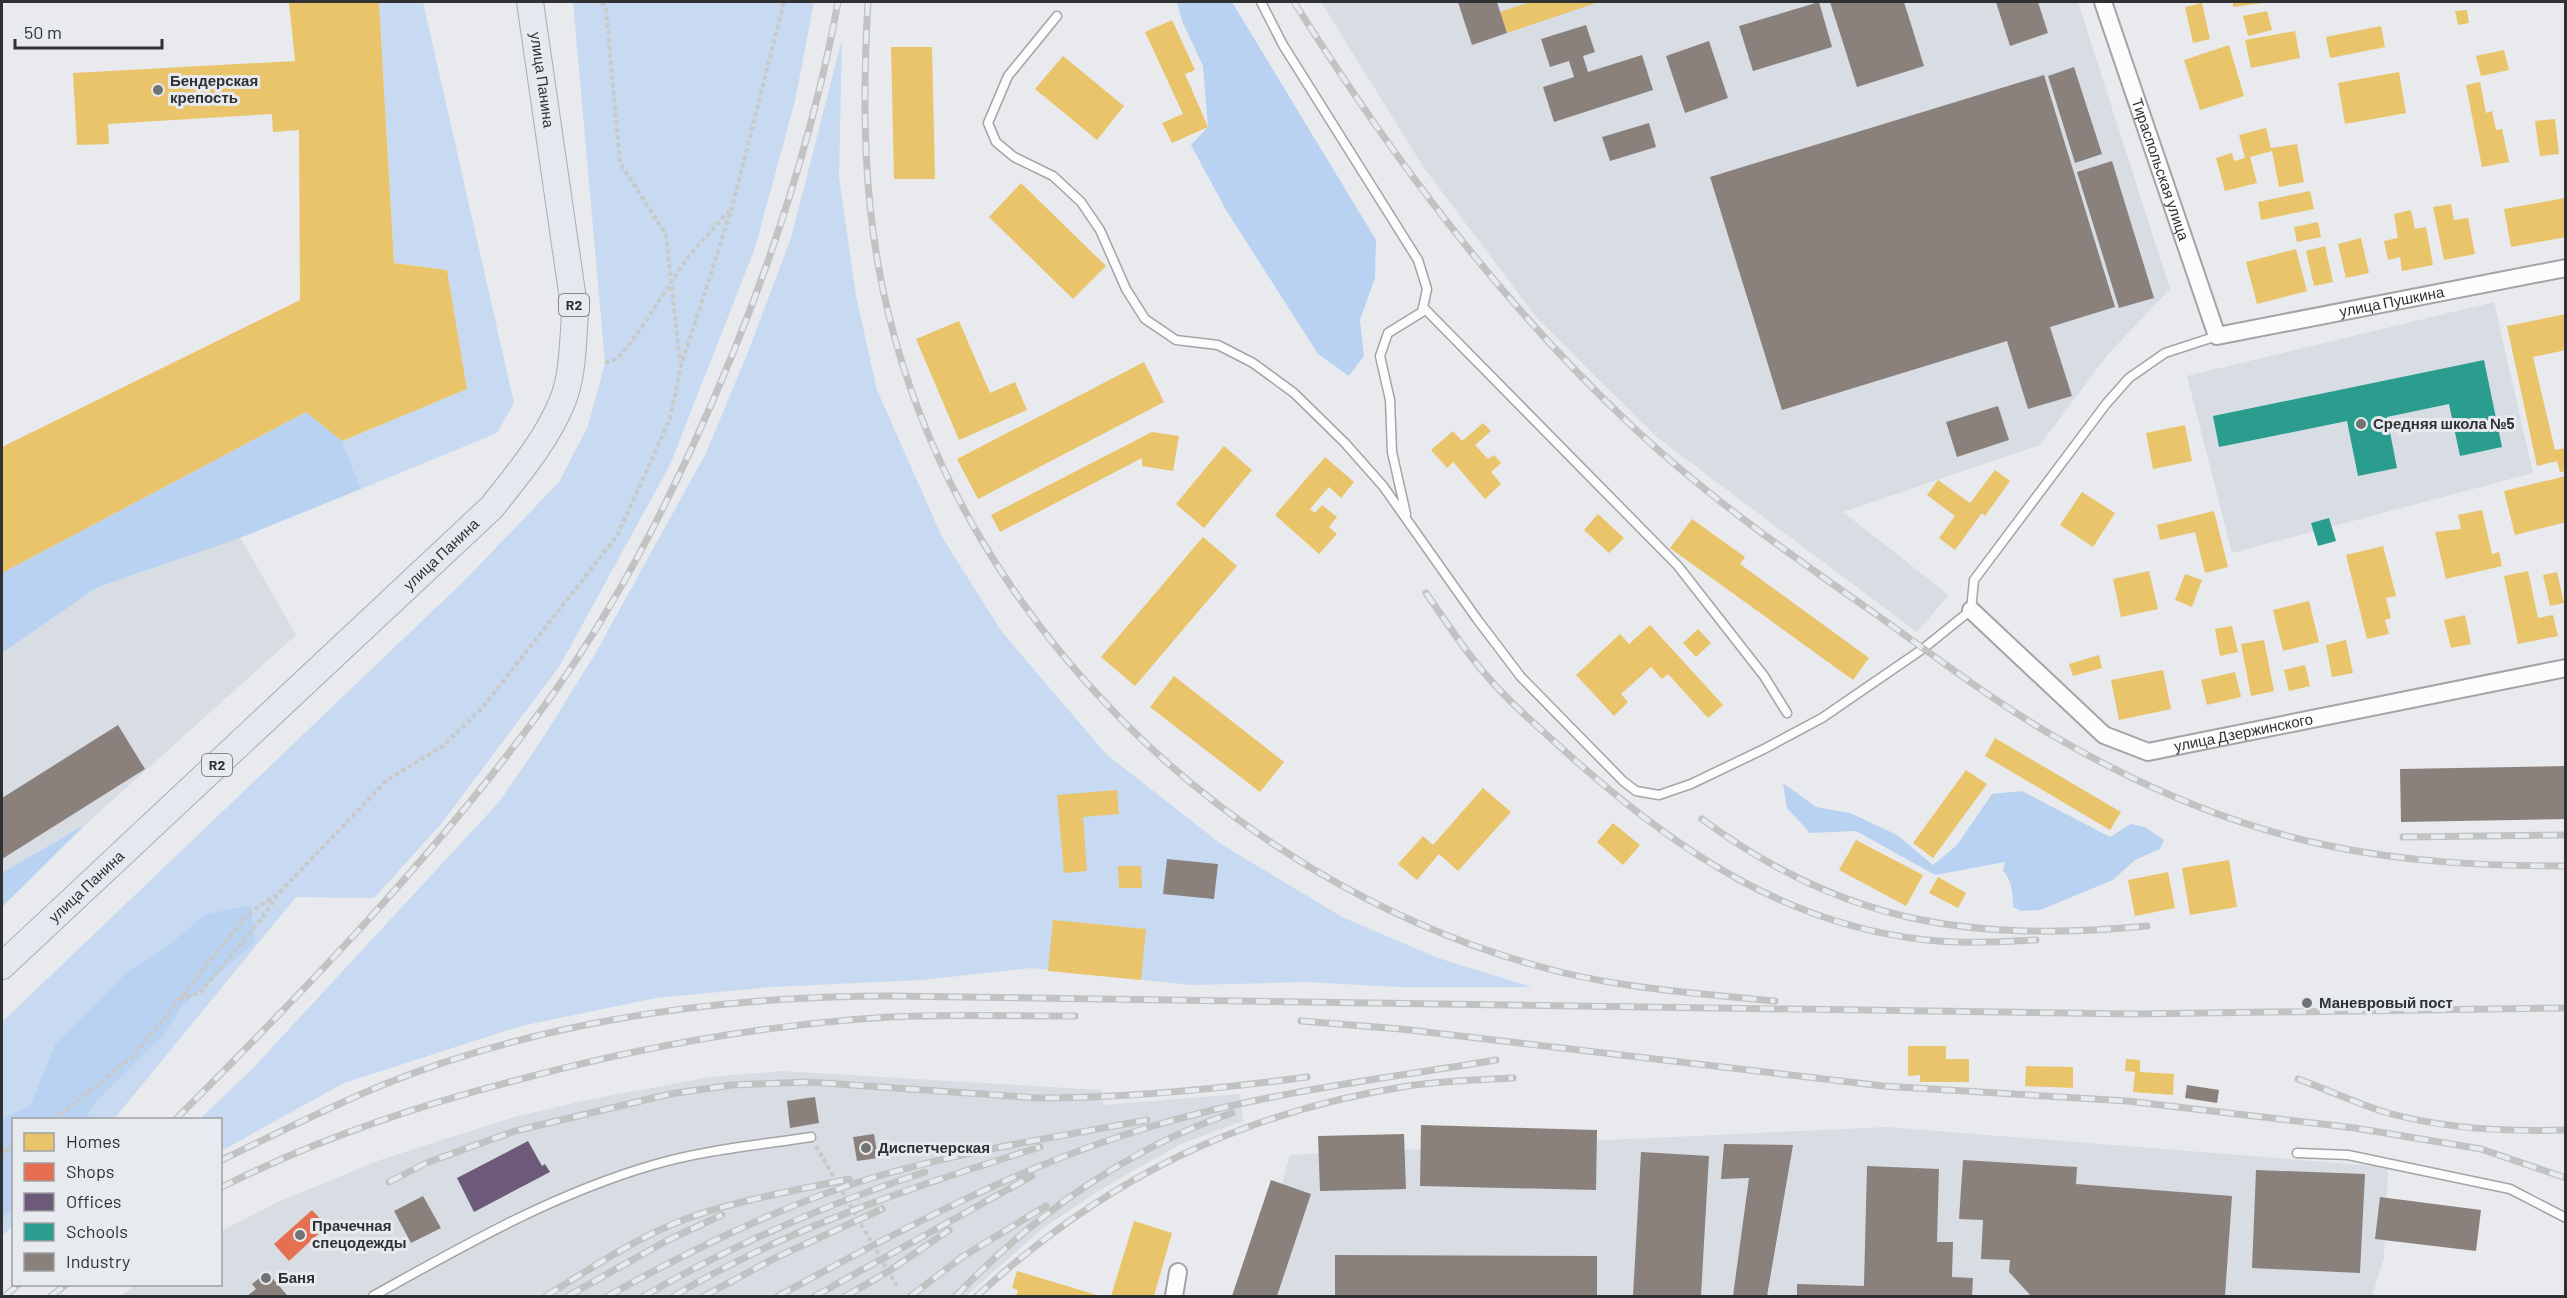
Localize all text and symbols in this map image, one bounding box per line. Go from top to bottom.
scale bar [15,12,162,50]
text: 50 m [24,21,62,43]
street label: улица Панина [527,31,559,130]
place label: Бендерская крепость [170,71,258,106]
marker: Бендерская крепость [151,83,165,97]
street label: Тираспольская улица [2129,96,2194,243]
street label: улица Пушкина [2338,282,2446,320]
road number: R2 [559,294,589,316]
place label: Средняя школа №5 [2373,414,2515,432]
marker: Средняя школа №5 [2354,417,2368,431]
street label: улица Панина [399,514,483,593]
street label: улица Дзержинского [2172,709,2314,755]
road number: R2 [202,754,232,776]
street label: улица Панина [45,846,128,926]
place label: Маневровый пост [2319,993,2453,1011]
marker: Маневровый пост [2300,996,2314,1010]
legend [12,1118,222,1286]
text: Homes [66,1130,120,1152]
place label: Диспетчерская [878,1138,990,1156]
marker: Диспетчерская [859,1141,873,1155]
text: Shops [66,1160,115,1182]
text: Offices [66,1190,122,1212]
place label: Прачечная спецодежды [312,1216,407,1251]
text: Schools [66,1220,128,1242]
marker: Прачечная спецодежды [293,1228,307,1242]
text: Industry [66,1250,130,1272]
place label: Баня [278,1268,315,1286]
marker: Баня [259,1271,273,1285]

